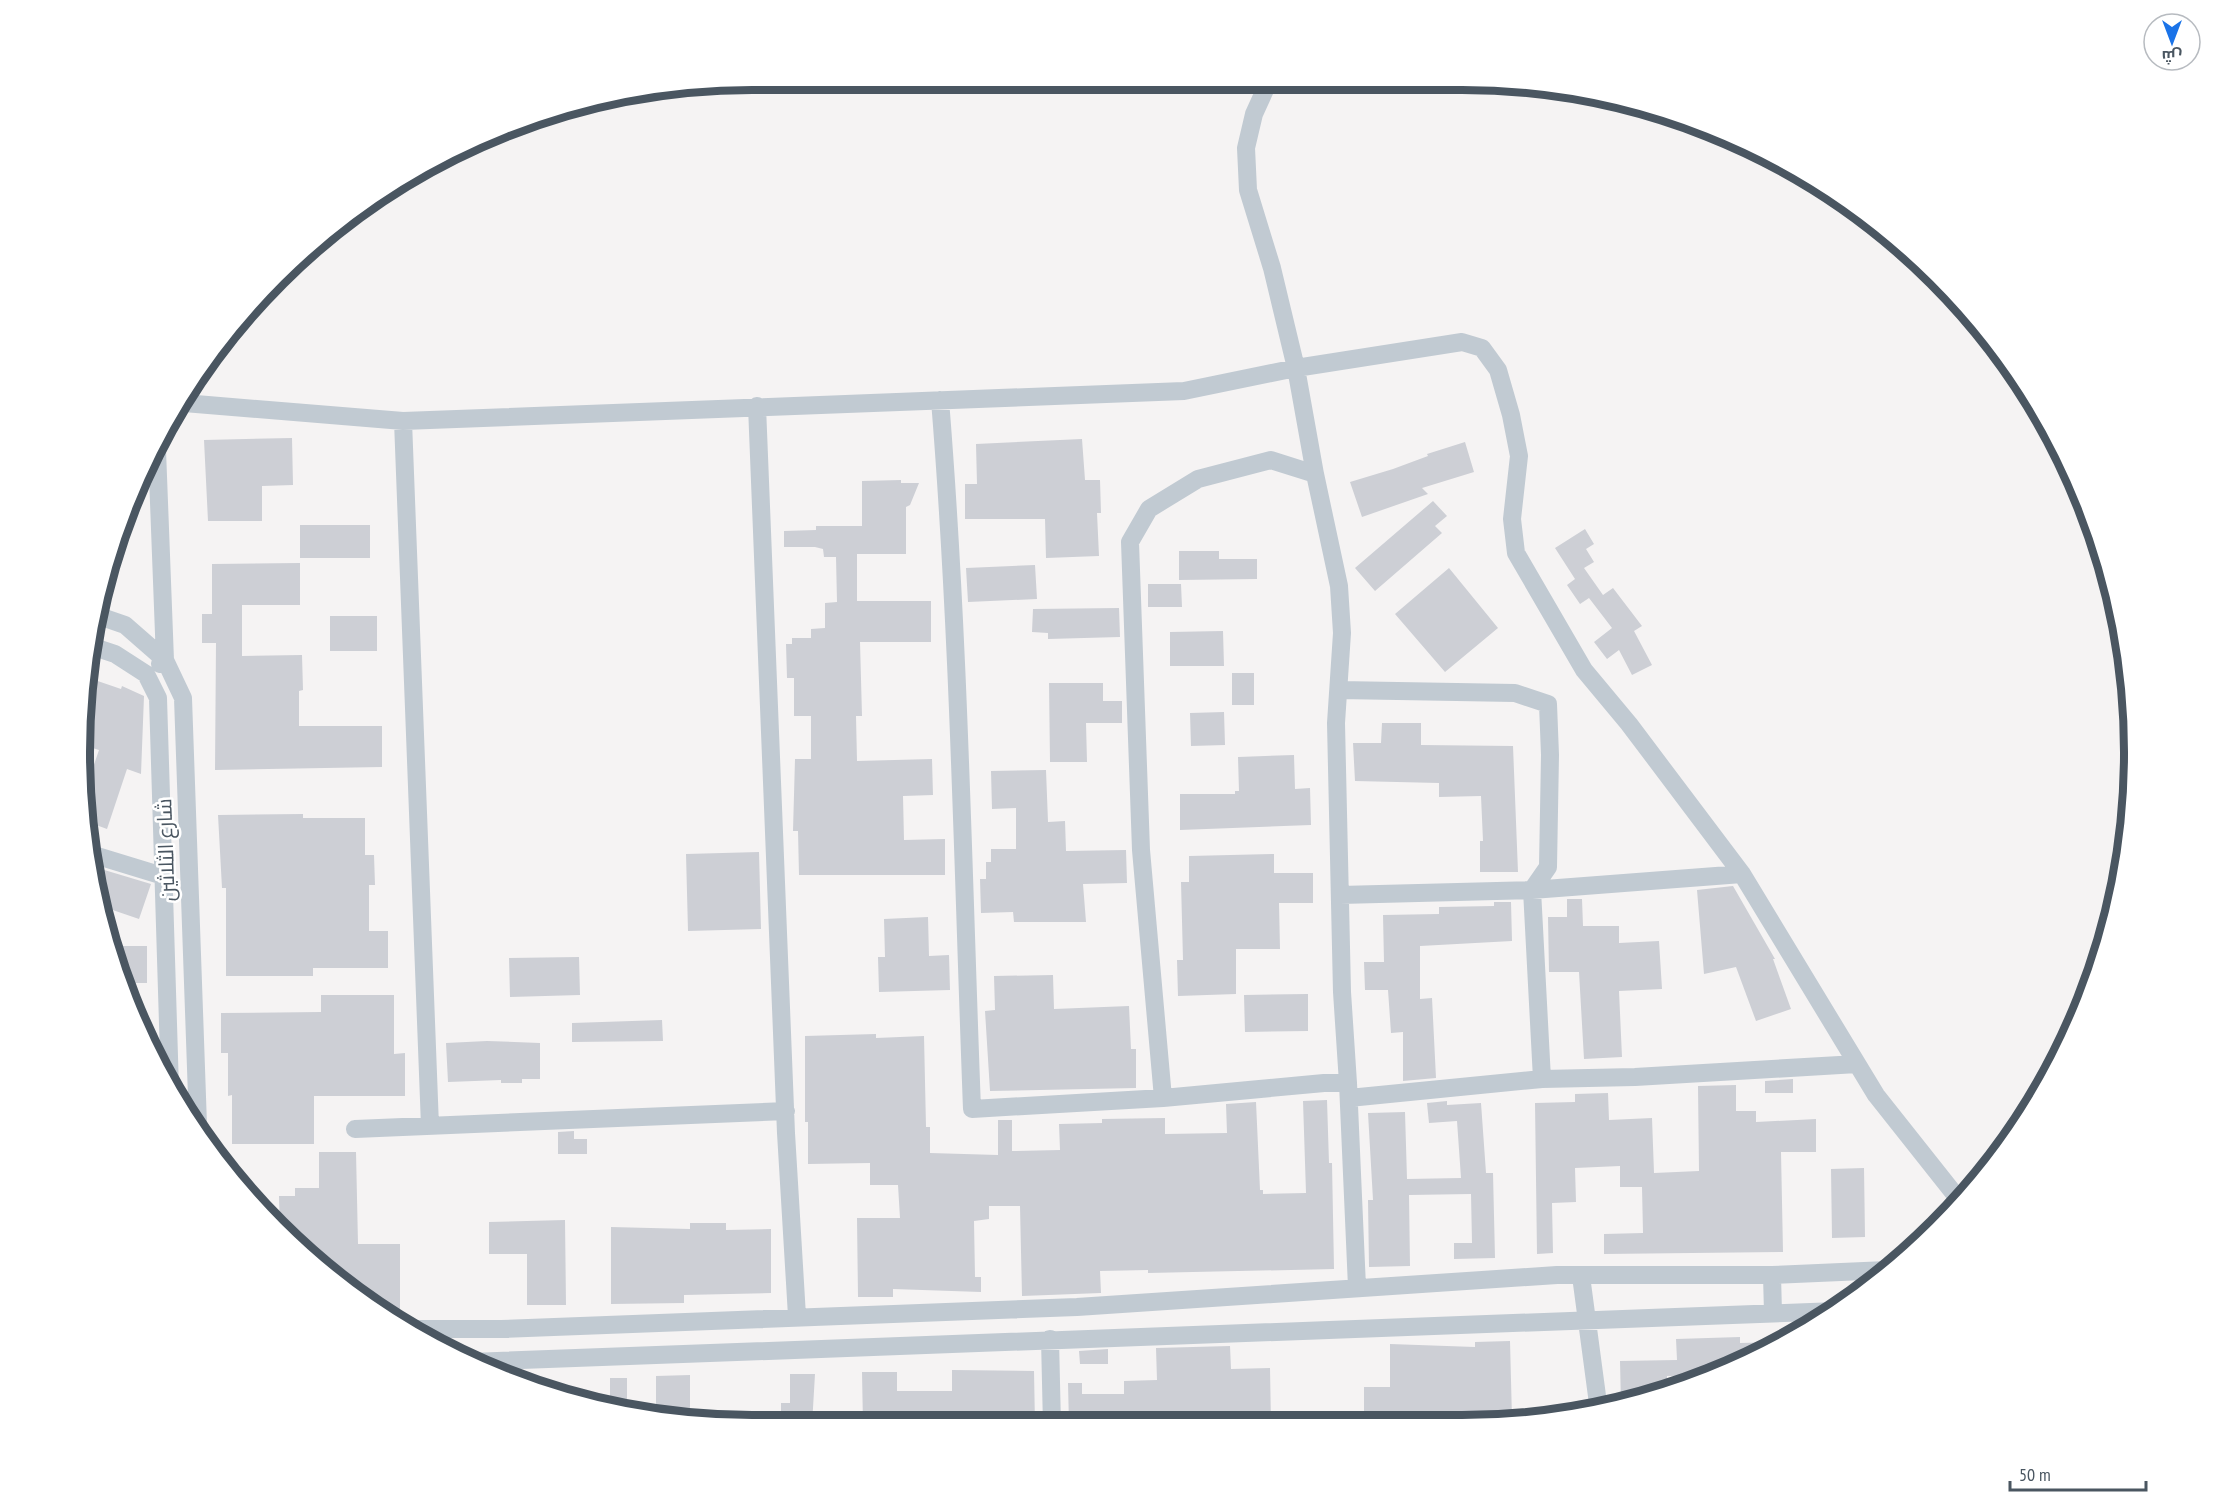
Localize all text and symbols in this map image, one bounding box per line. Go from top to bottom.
north arrow [2142,12,2202,72]
text: ش [2162,47,2182,67]
street label: شارع الثلاثين [150,798,182,902]
scale bar [2010,1454,2146,1492]
text: 50 m [2019,1463,2051,1486]

